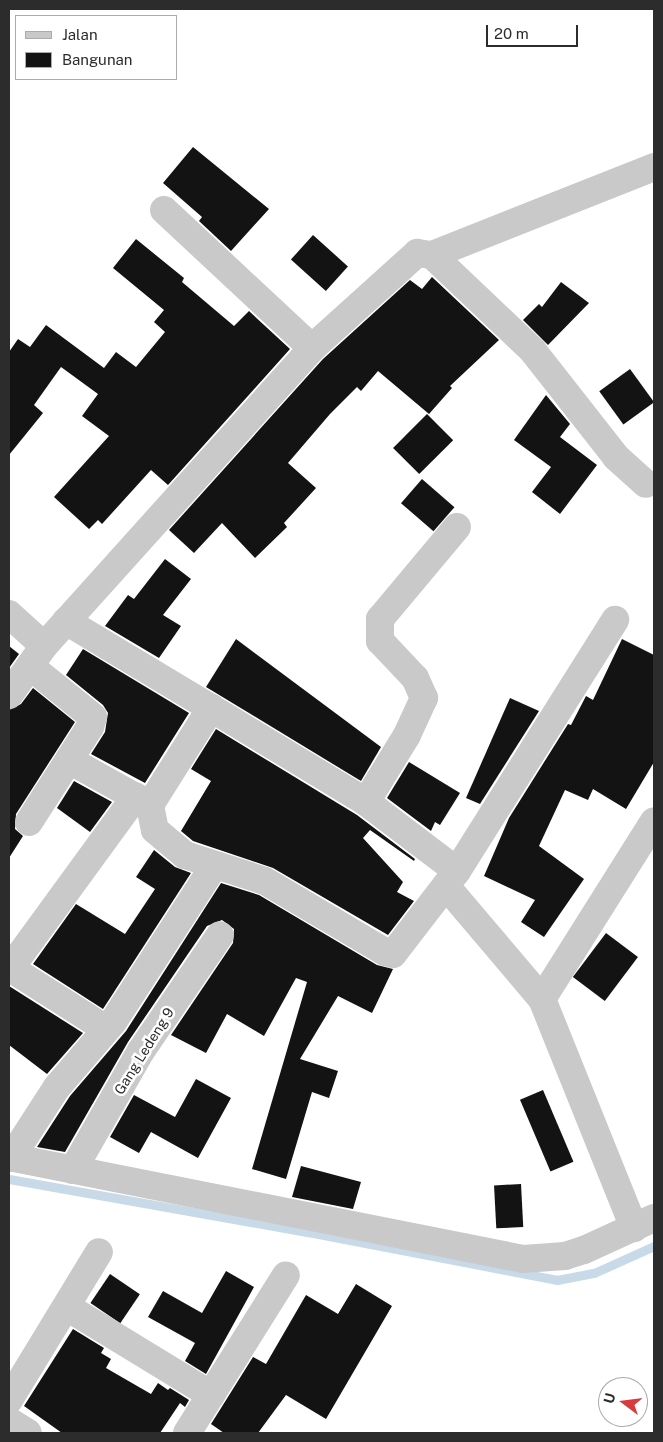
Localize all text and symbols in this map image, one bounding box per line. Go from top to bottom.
legend [15,15,178,80]
scale bar [488,15,580,47]
text: 20 m [494,25,529,42]
text: Jalan [62,26,98,43]
text: Bangunan [62,51,133,68]
street label: Gang Ledeng 9 [111,1005,177,1097]
north arrow [598,1377,648,1427]
text: U [600,1391,619,1405]

